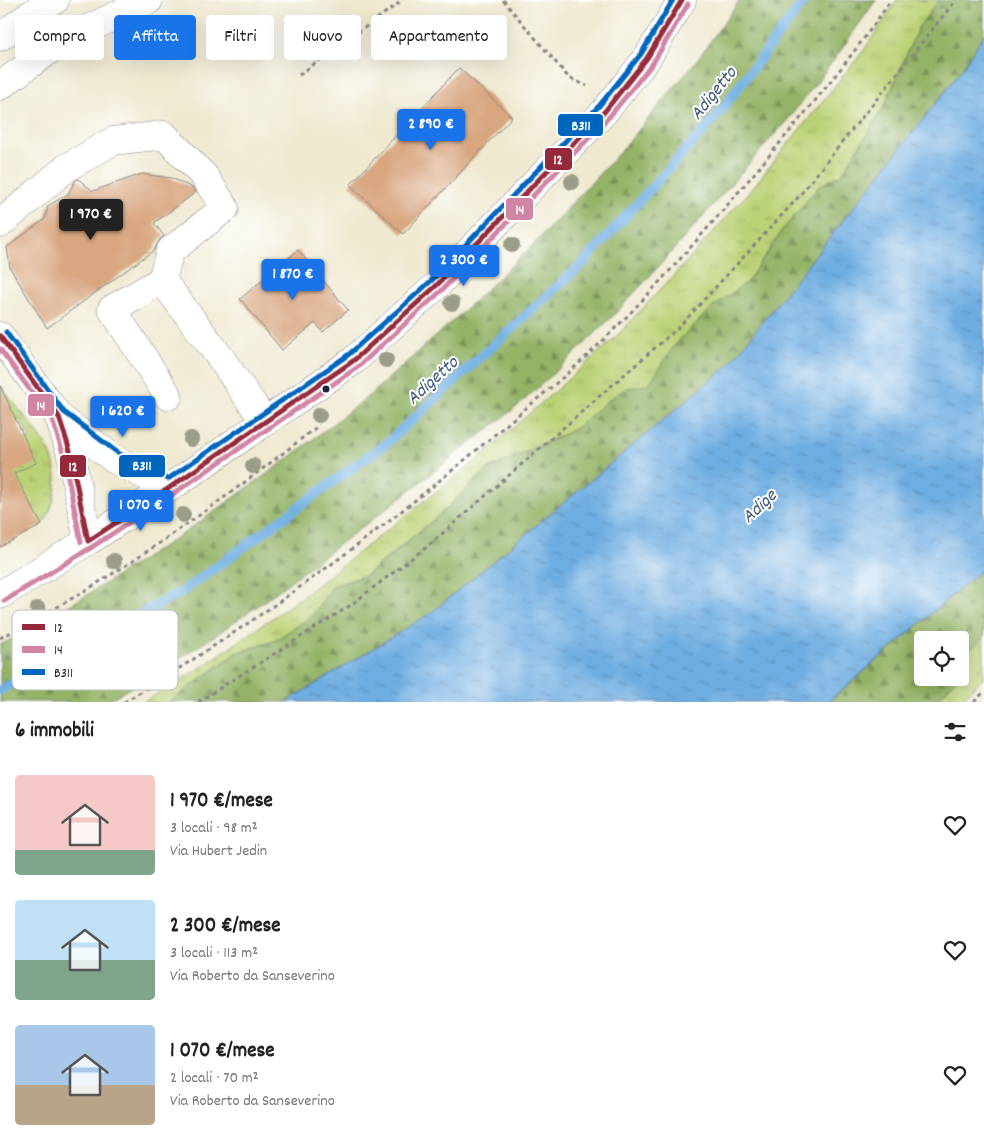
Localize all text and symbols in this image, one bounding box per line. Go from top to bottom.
chip: Compra [15,15,104,60]
chip: Affitta [114,15,196,60]
chip: Filtri [206,15,274,60]
chip: Nuovo [284,15,361,60]
chip: Appartamento [371,15,507,60]
water label: Adigetto [685,60,746,127]
pin: 2 890 € [385,108,477,151]
text: 2 890 € [408,113,454,136]
line badge: B311 [557,113,604,137]
text: B311 [572,117,590,137]
line badge: 12 [544,147,573,171]
text: 12 [553,151,563,171]
line badge: 14 [505,197,534,221]
pin: 1 970 € [45,198,137,241]
text: 14 [516,201,525,221]
text: 1 970 € [70,203,112,226]
pin: 2 300 € [418,244,510,287]
text: 2 300 € [440,249,488,272]
pin: 1 870 € [247,258,339,301]
text: 1 870 € [272,263,314,286]
water label: Adigetto [401,350,467,412]
unlabelled marker [321,384,331,394]
line badge: 14 [27,393,55,417]
pin: 1 620 € [77,396,169,438]
text: 14 [37,397,46,417]
text: 1 620 € [101,400,145,423]
line badge: 12 [59,454,87,478]
line badge: B311 [118,454,166,478]
text: B311 [133,457,151,477]
text: 12 [68,458,78,478]
water label: Adige [737,483,785,531]
pin: 1 070 € [95,490,187,532]
text: 1 070 € [119,494,163,517]
legend [12,610,178,690]
text: 12 [54,619,63,639]
map controls [914,631,969,686]
button: locate [914,631,969,686]
text: 14 [54,641,63,661]
text: B311 [54,664,73,684]
text: 6 immobili [15,717,94,747]
icon: filters [941,718,969,746]
text: 1 970 €/mese [170,787,273,817]
icon: home [55,795,115,855]
icon: heart [941,811,969,839]
text: 3 locali · 98 m² [170,817,258,840]
text: Via Hubert Jedin [170,840,267,863]
text: 2 300 €/mese [170,912,280,942]
icon: home [55,920,115,980]
icon: heart [941,936,969,964]
text: 3 locali · 113 m² [170,942,258,965]
text: Via Roberto da Sanseverino [170,965,335,988]
text: 1 070 €/mese [170,1037,275,1067]
icon: home [55,1045,115,1105]
icon: heart [941,1061,969,1089]
text: 2 locali · 70 m² [170,1067,259,1090]
text: Via Roberto da Sanseverino [170,1090,335,1113]

